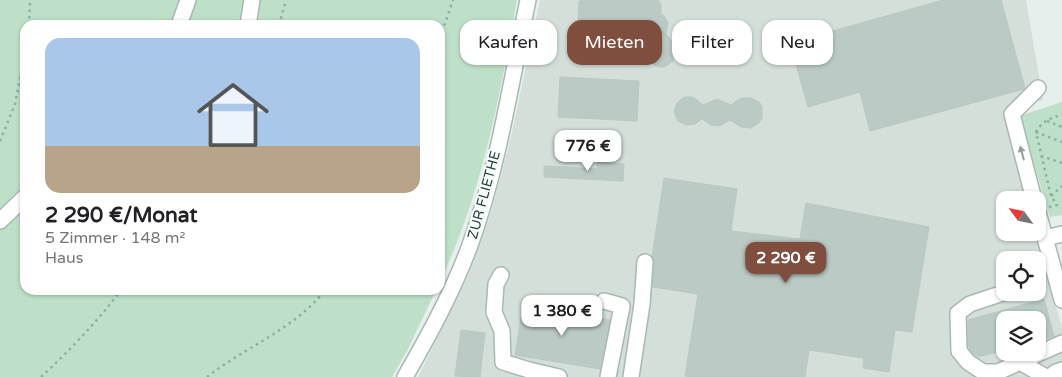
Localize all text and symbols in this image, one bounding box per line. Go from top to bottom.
chip: Kaufen [460,20,557,65]
chip: Mieten [567,20,662,65]
chip: Filter [672,20,752,65]
chip: Neu [762,20,833,65]
icon: home [188,70,278,160]
pin: 776 € [553,130,623,172]
text: 776 € [565,136,611,156]
one-way arrow [1018,145,1026,160]
street label: ZUR FLIETHE [464,149,504,241]
north arrow [996,191,1046,241]
map controls [996,191,1046,361]
text: 2 290 €/Monat [45,203,197,228]
text: 5 Zimmer · 148 m² [45,228,185,248]
pin: 2 290 € [740,242,832,284]
text: Haus [45,248,83,268]
text: 2 290 € [756,248,816,268]
button: locate [996,251,1046,301]
pin: 1 380 € [516,294,608,337]
text: 1 380 € [532,301,592,321]
button: layers [996,311,1046,361]

